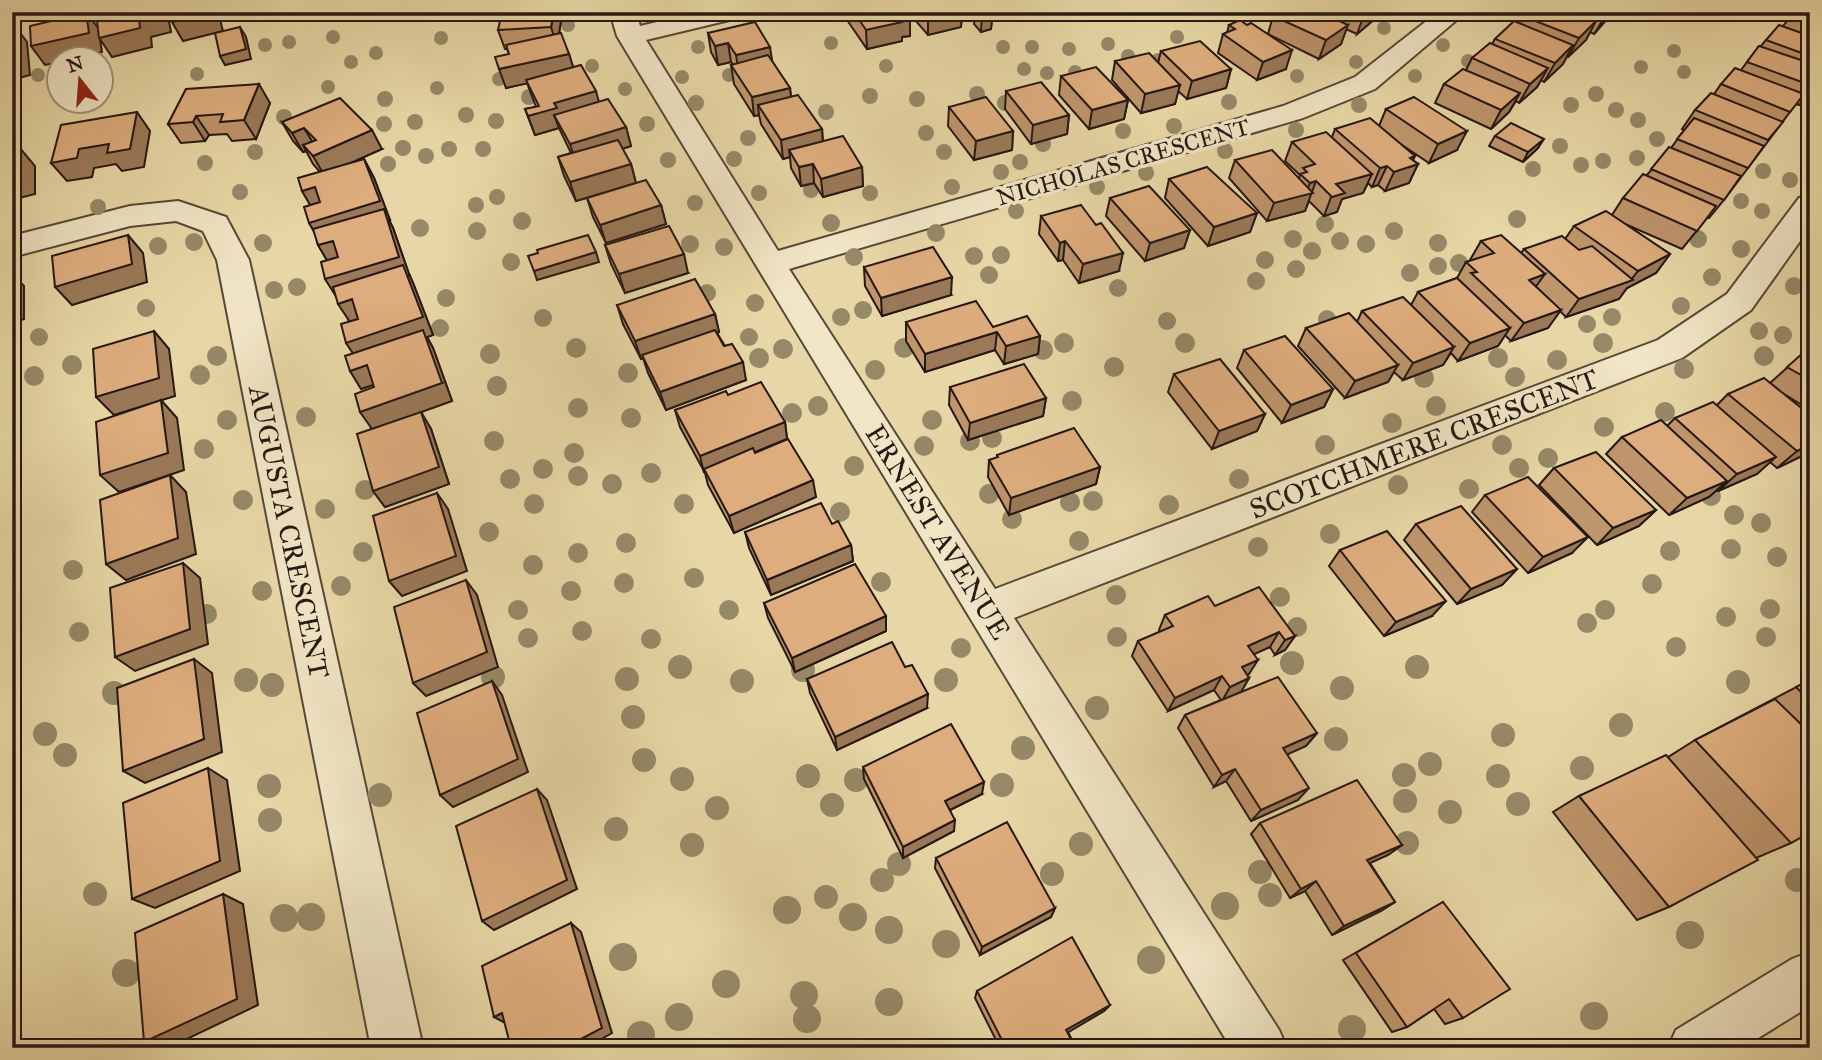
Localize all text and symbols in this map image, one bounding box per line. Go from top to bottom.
north arrow [46,46,116,116]
text: N [64,51,86,78]
street label: NICHOLAS CRESCENT [993,112,1253,212]
street label: SCOTCHMERE CRESCENT [1245,361,1603,527]
street label: AUGUSTA CRESCENT [241,381,337,682]
street label: ERNEST AVENUE [858,418,1018,646]

